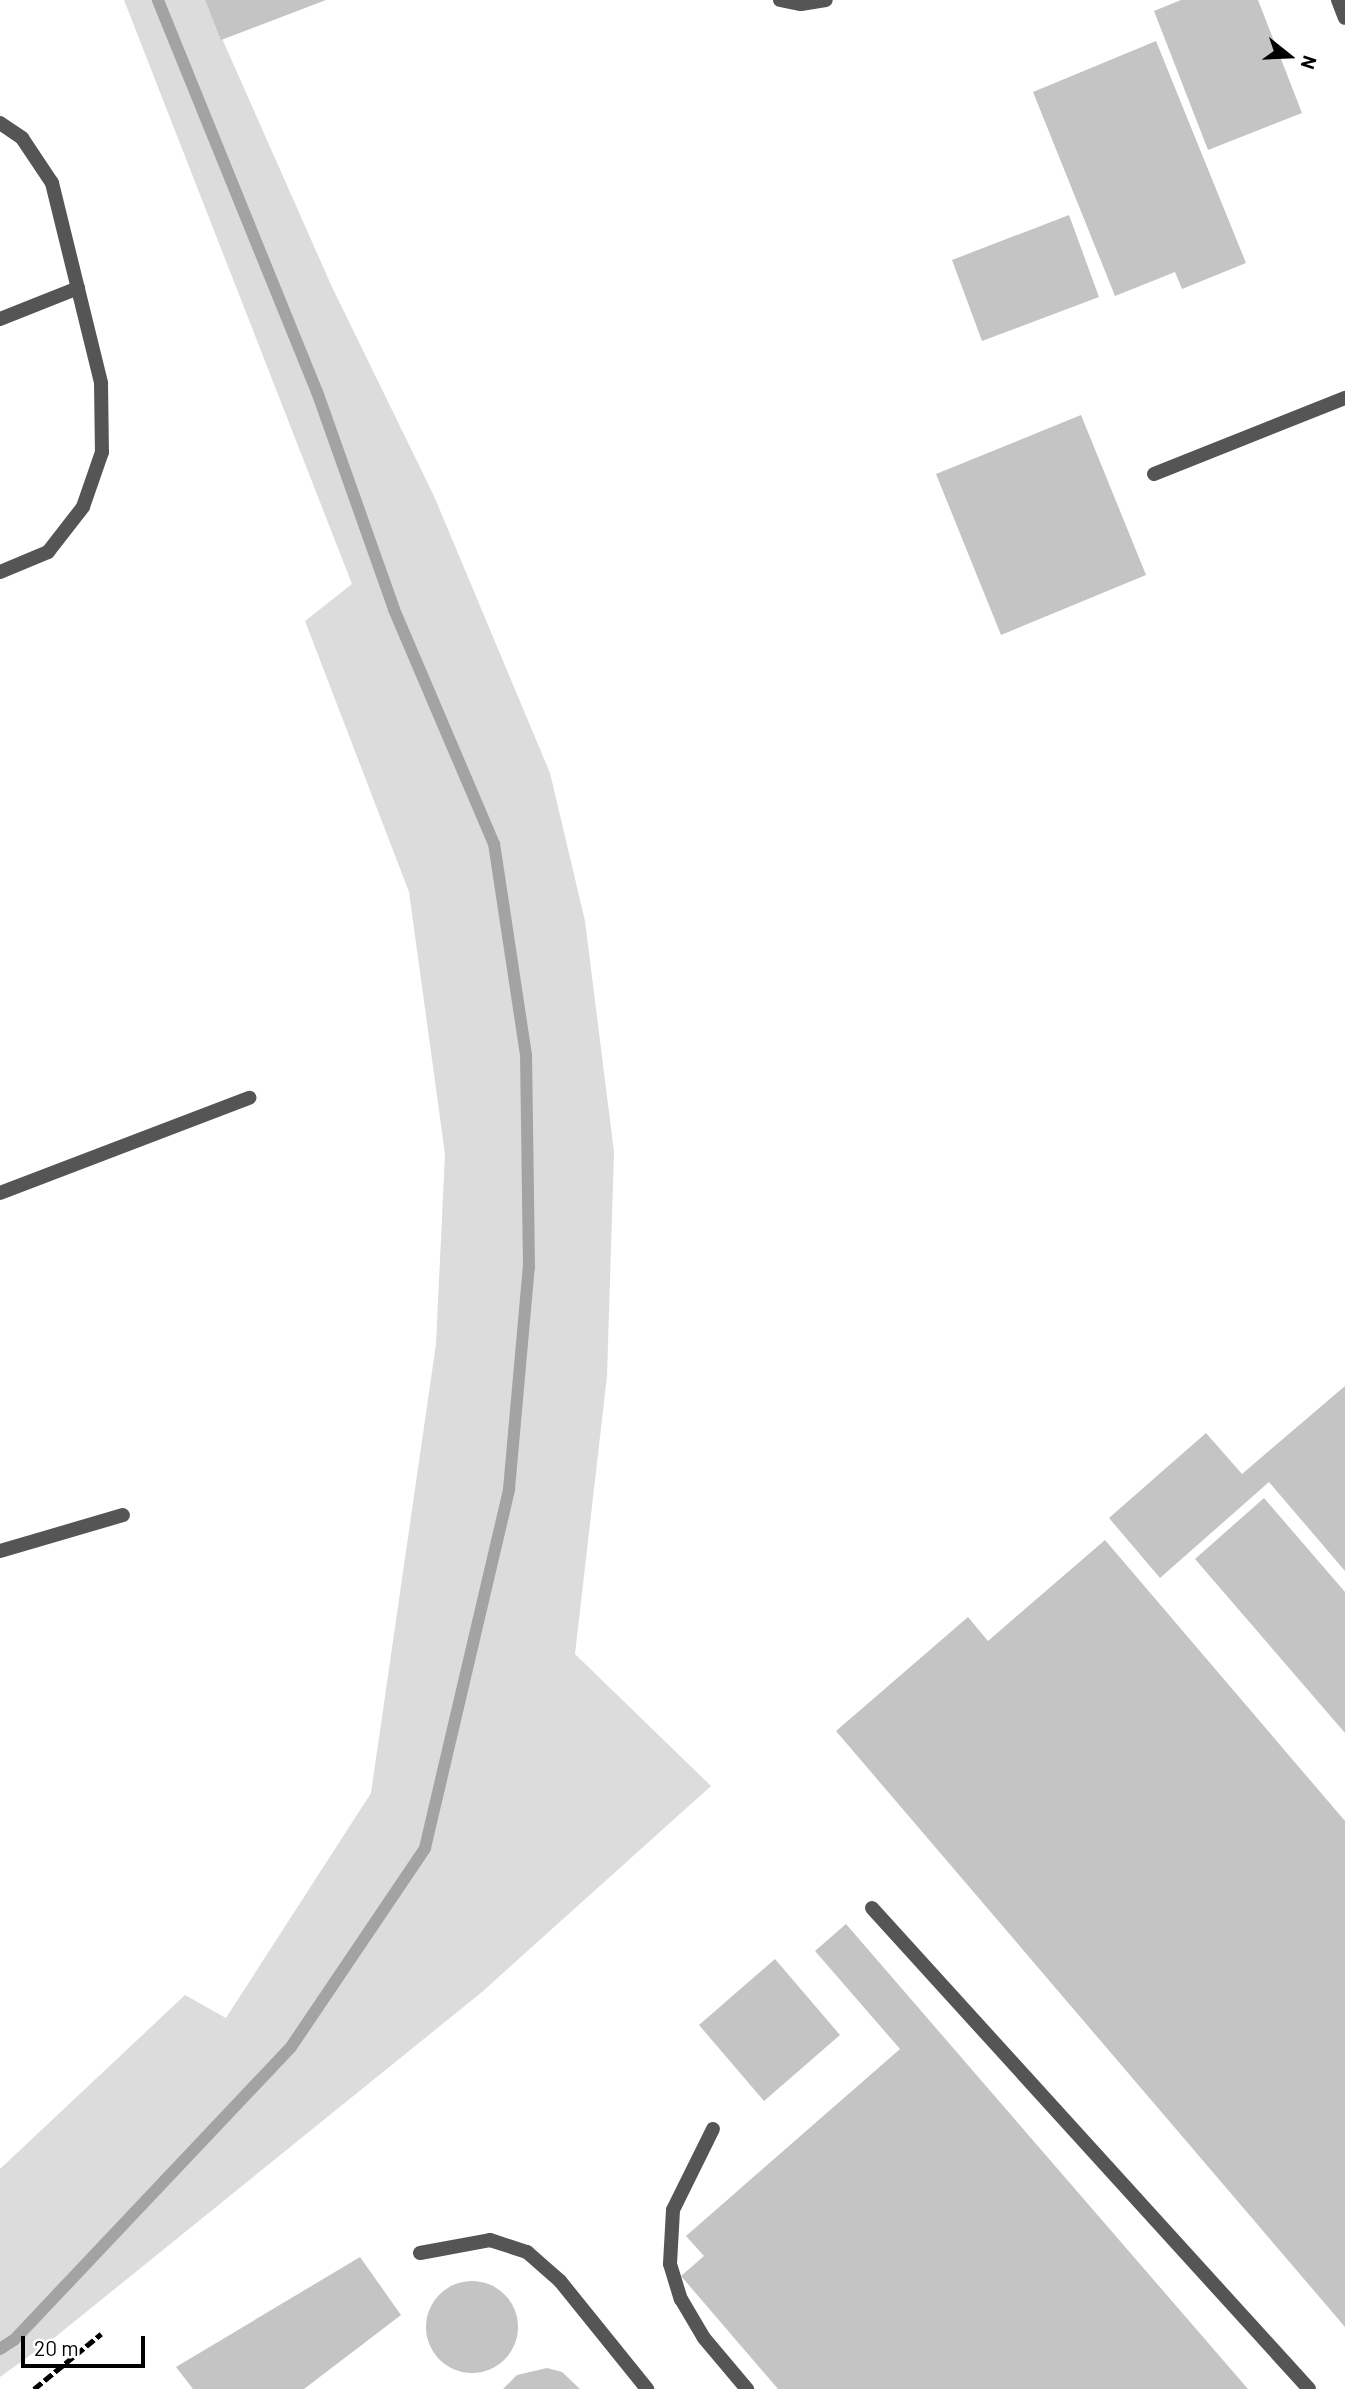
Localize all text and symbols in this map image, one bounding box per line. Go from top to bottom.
north arrow [1254,21,1324,91]
text: N [1297,53,1322,72]
scale bar [24,2322,149,2366]
text: 20 m [34,2335,79,2360]

